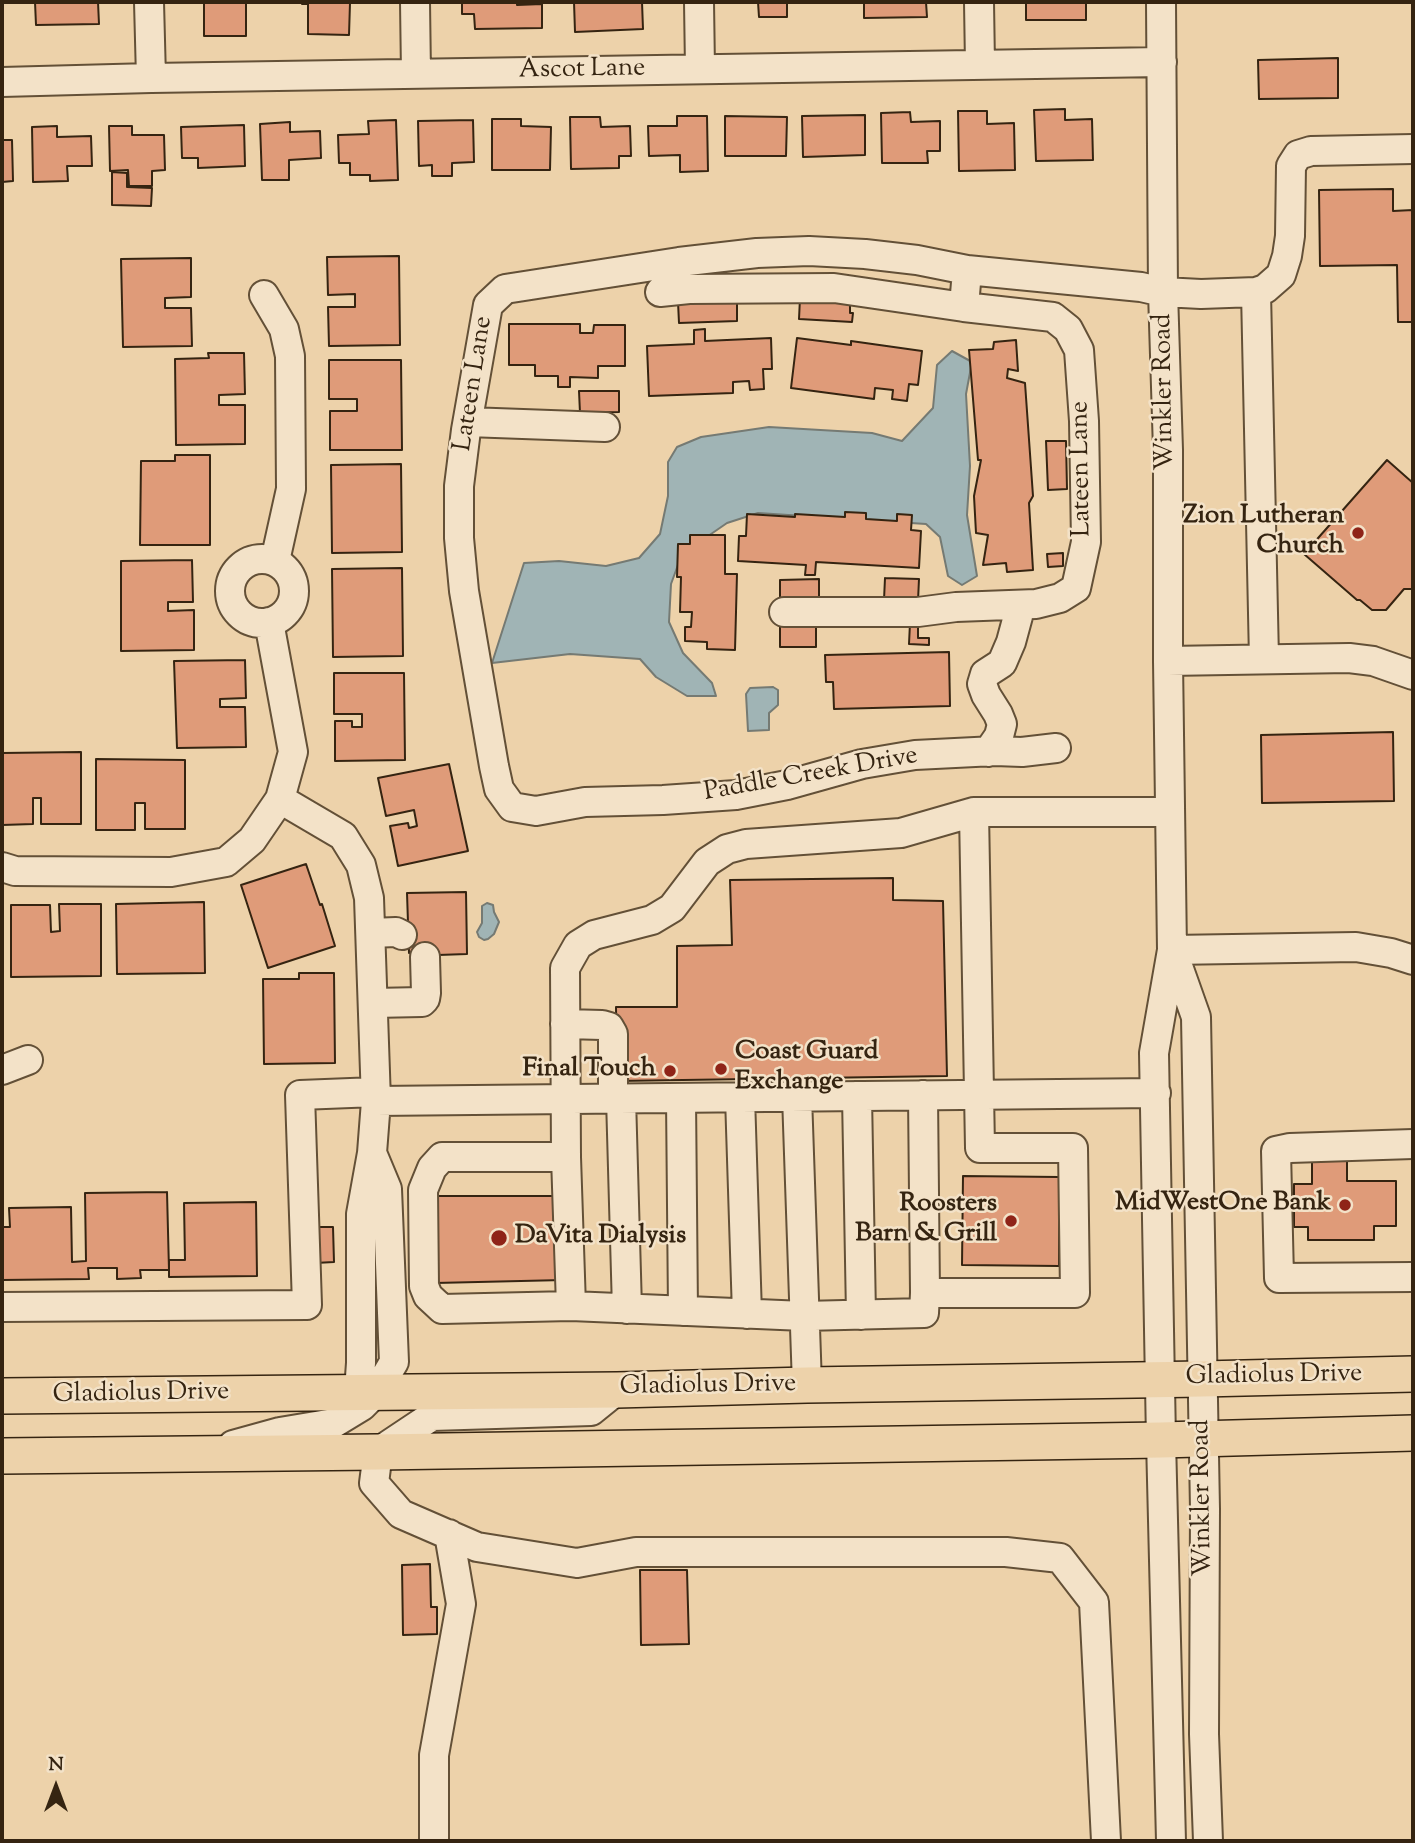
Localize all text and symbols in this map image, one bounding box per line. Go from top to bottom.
street label: Ascot Lane [518,54,646,88]
street label: Winkler Road [1149,313,1183,471]
street label: Lateen Lane [449,314,501,454]
street label: Lateen Lane [1066,401,1100,537]
place label: Zion Lutheran Church [1183,502,1344,564]
marker: Zion Lutheran Church [1350,525,1366,541]
street label: Paddle Creek Drive [702,742,920,810]
place label: Coast Guard Exchange [735,1038,878,1100]
place label: Final Touch [522,1055,656,1087]
marker: Coast Guard Exchange [713,1061,729,1077]
marker: Final Touch [662,1063,678,1079]
place label: MidWestOne Bank [1115,1189,1331,1221]
place label: Roosters Barn & Grill [855,1190,997,1252]
marker: MidWestOne Bank [1337,1197,1353,1213]
marker: Roosters Barn & Grill [1003,1213,1019,1229]
place label: DaVita Dialysis [515,1222,686,1254]
marker: DaVita Dialysis [489,1228,509,1248]
street label: Gladiolus Drive [1186,1360,1362,1394]
street label: Gladiolus Drive [620,1370,796,1404]
street label: Gladiolus Drive [53,1378,229,1412]
street label: Winkler Road [1187,1419,1221,1577]
north arrow [21,1752,91,1822]
text: N [48,1752,64,1779]

